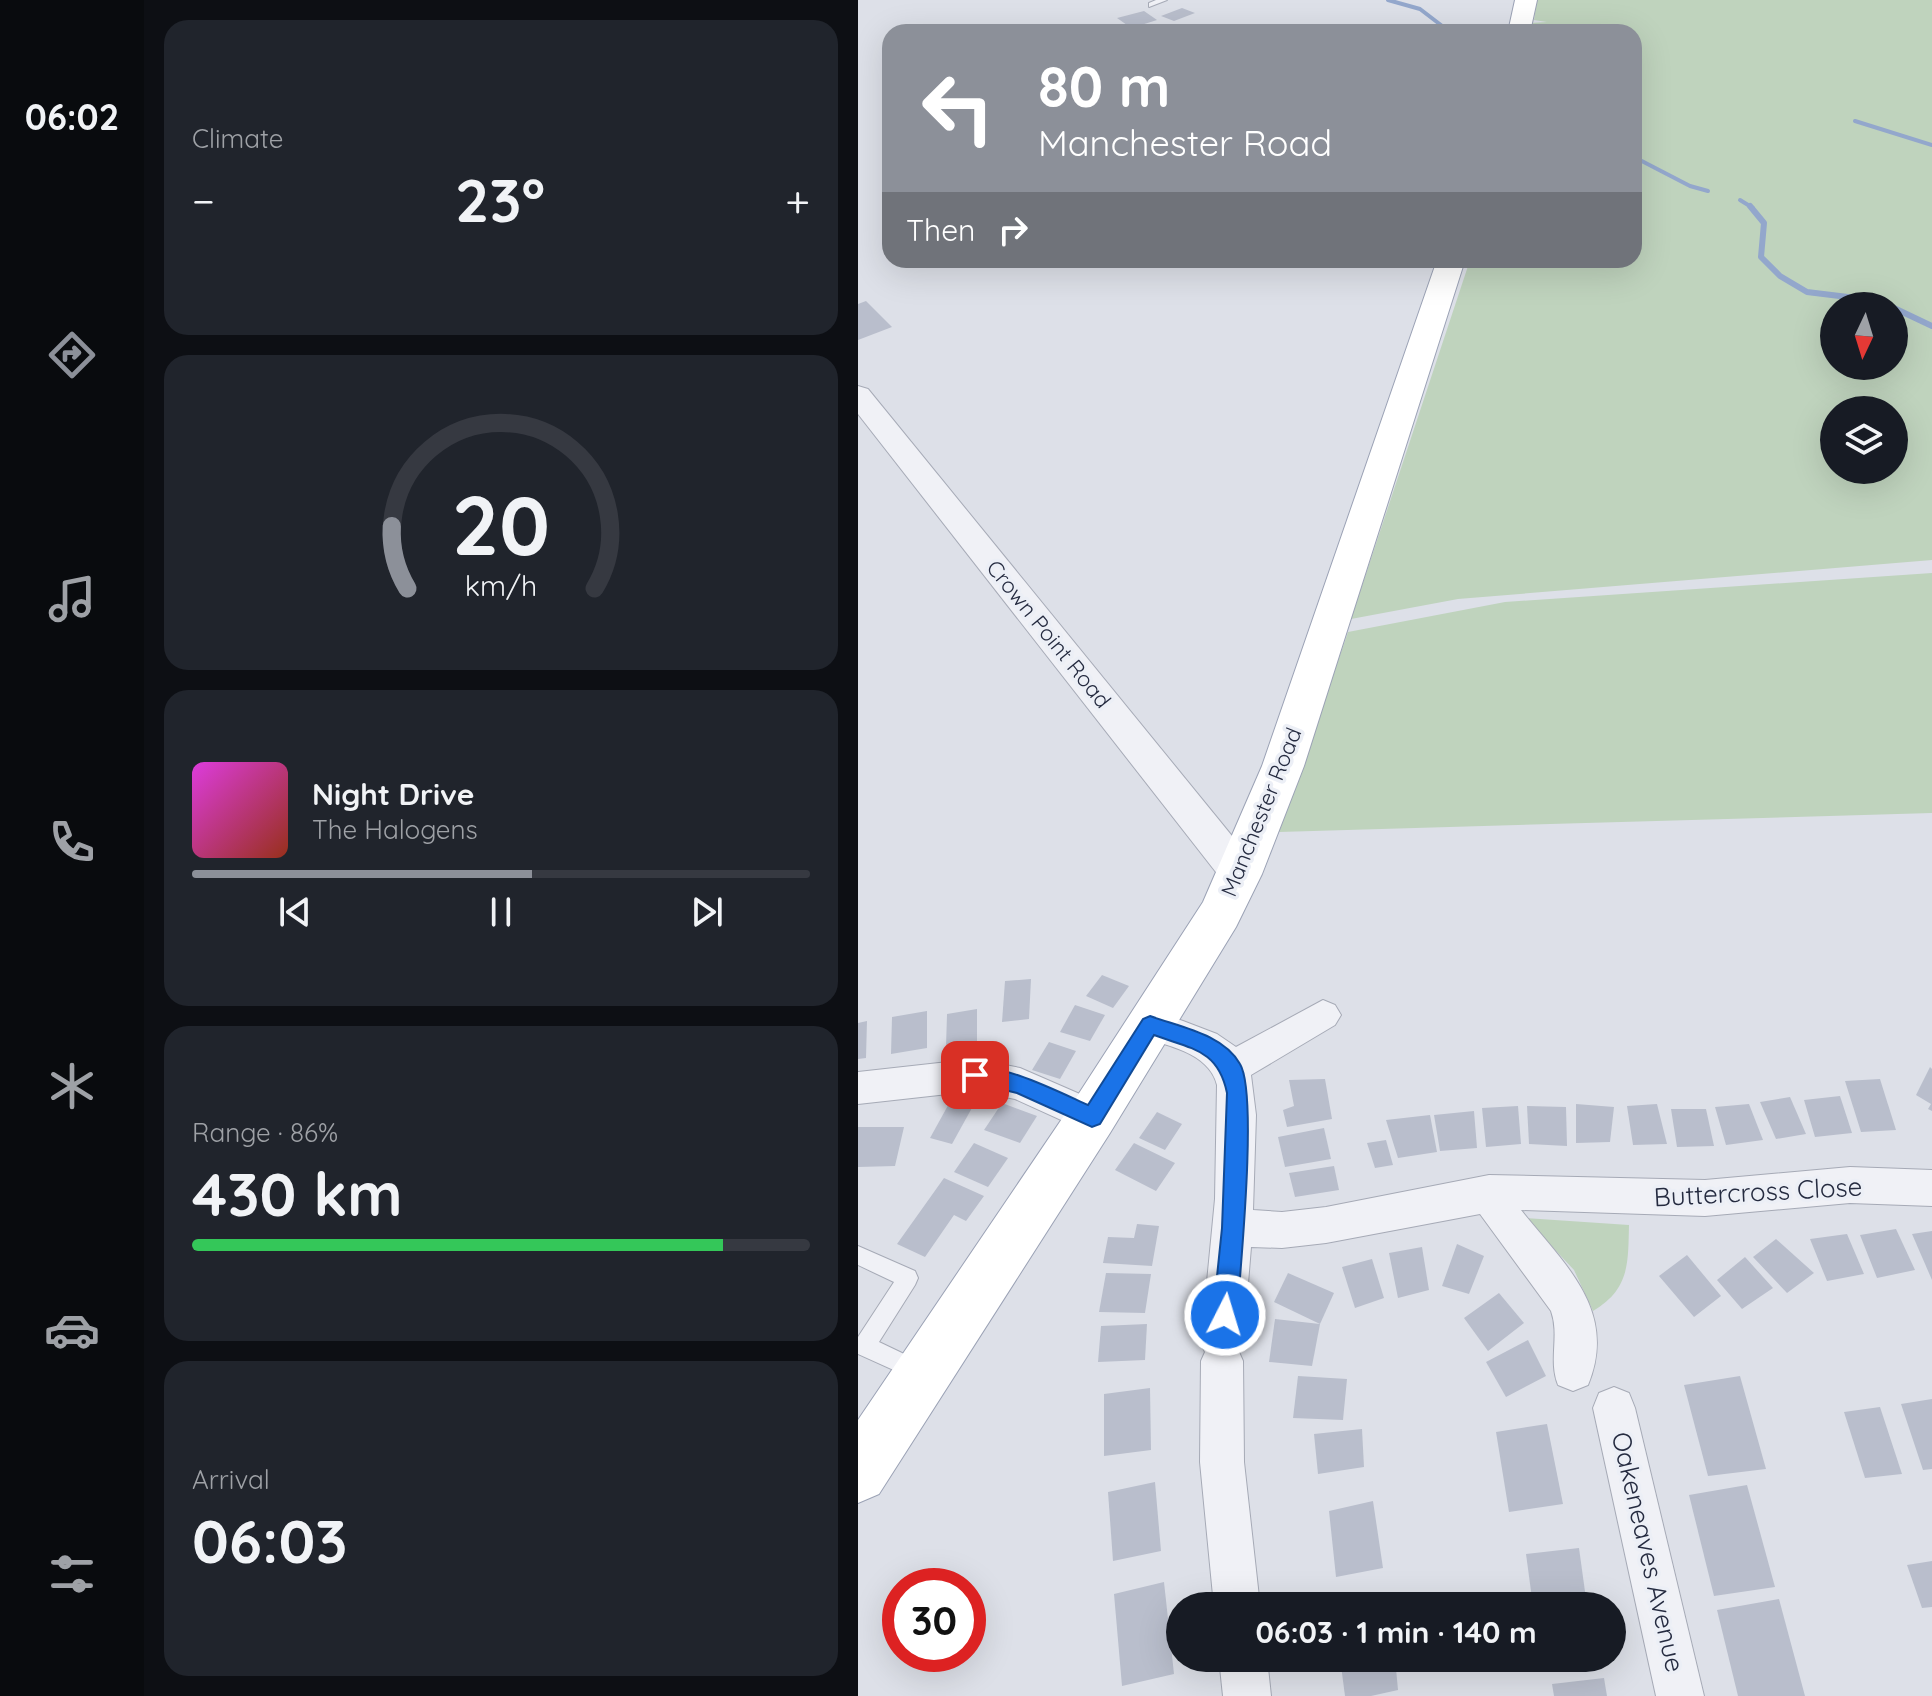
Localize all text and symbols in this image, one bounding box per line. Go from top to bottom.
text: 80 m [1038,51,1170,121]
icon: left [906,56,1010,160]
text: 06:02 [25,94,119,139]
text: Manchester Road [1038,120,1332,165]
text: Climate [192,122,283,155]
text: 23° [455,162,545,237]
text: − [192,173,215,228]
text: + [785,173,810,228]
icon: right [991,208,1035,252]
text: Then [906,211,975,249]
north arrow [1820,292,1908,380]
map controls [1820,292,1908,484]
icon: directions [44,327,100,383]
button: layers [1820,396,1908,484]
text: 20 [452,471,550,575]
street label: Crown Point Road [981,554,1117,714]
text: km/h [465,567,537,603]
icon: music [44,571,100,627]
street label: Manchester Road [1214,723,1308,901]
text: Night Drive [312,775,474,813]
text: The Halogens [312,813,478,846]
icon: phone [44,814,100,870]
icon: previous [273,890,317,934]
icon: pause [479,890,523,934]
icon: next [685,890,729,934]
pin [941,1041,1009,1109]
icon: arrive [953,1053,997,1097]
icon: climate [44,1058,100,1114]
text: Range · 86% [192,1116,338,1149]
text: 430 km [192,1156,403,1231]
street label: Buttercross Close [1653,1170,1863,1213]
position arrow [1183,1273,1267,1357]
icon: car [44,1302,100,1358]
street label: Oakeneaves Avenue [1605,1429,1692,1675]
text: Arrival [192,1463,270,1496]
text: 06:03 [192,1503,347,1578]
icon: filters [44,1546,100,1602]
speed limit sign: 30 [882,1568,986,1672]
text: 06:03 · 1 min · 140 m [1255,1613,1537,1651]

